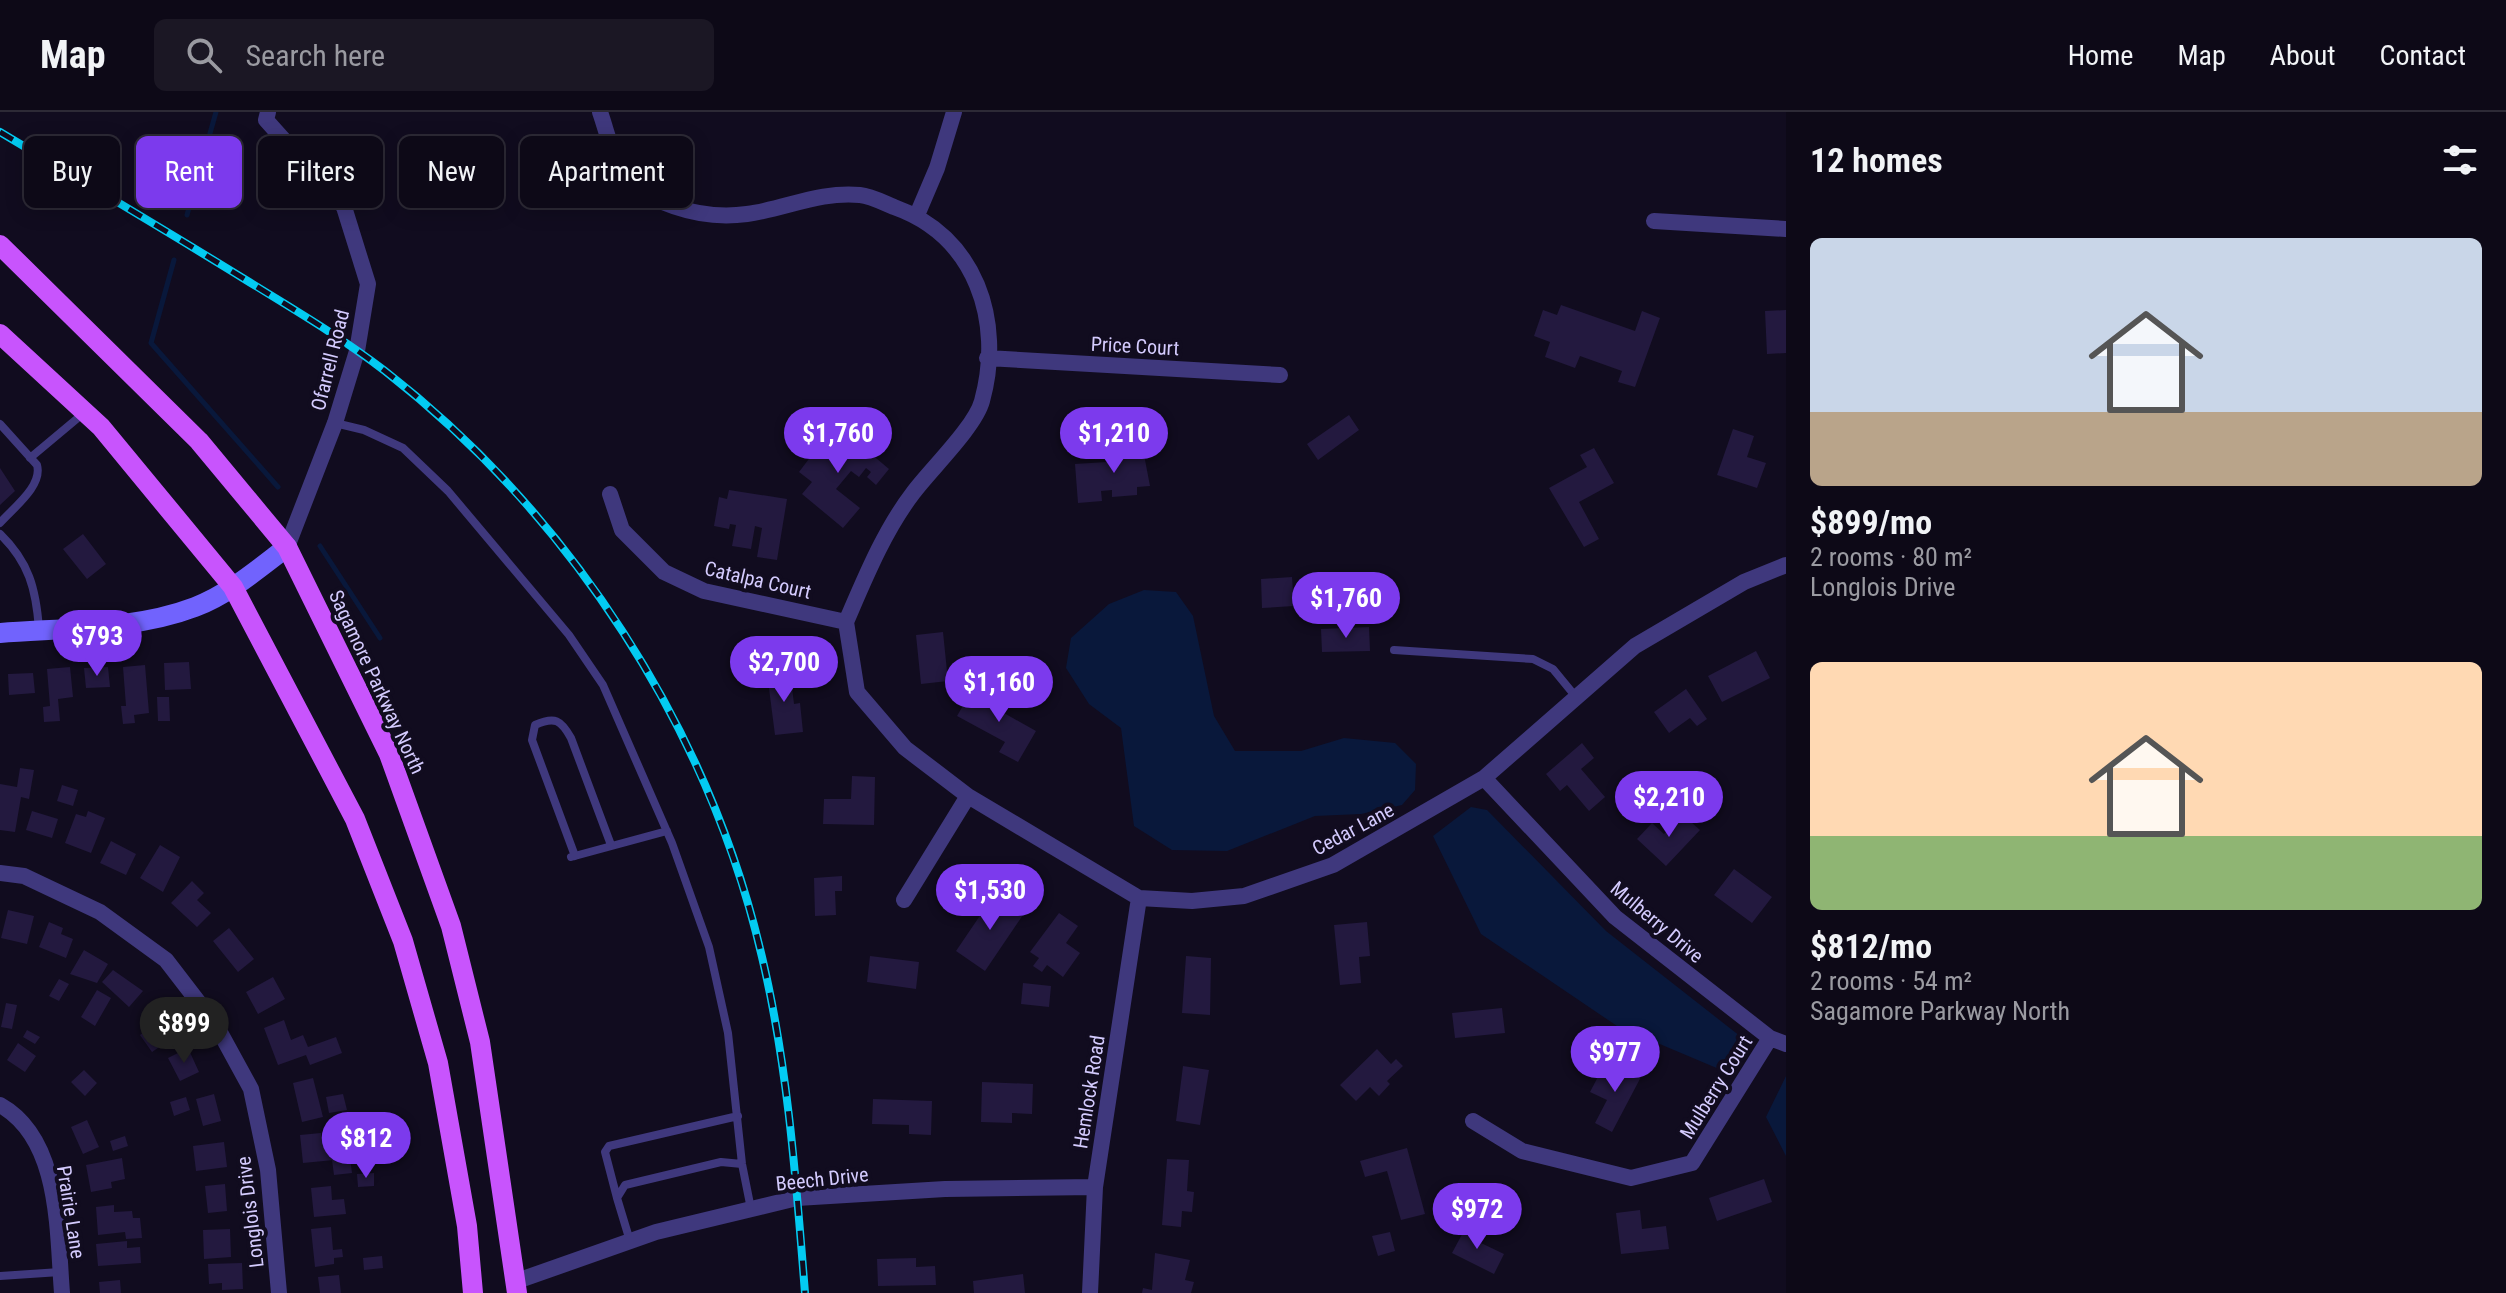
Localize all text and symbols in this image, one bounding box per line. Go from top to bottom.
search box [154,19,714,91]
text: Map [40,33,106,77]
icon: search [182,33,226,77]
text: Search here [246,38,385,73]
text: Home [2068,39,2133,72]
text: Map [2177,39,2226,72]
text: About [2270,39,2336,72]
text: Contact [2380,39,2466,72]
chip: Buy [24,136,120,208]
chip: Rent [136,136,242,208]
chip: Filters [258,136,383,208]
chip: New [399,136,504,208]
chip: Apartment [520,136,693,208]
icon: filters [2438,138,2482,182]
text: 12 homes [1810,140,1943,180]
icon: home [2074,290,2218,434]
street label: Ofarrell Road [306,307,354,413]
street label: Price Court [1090,332,1180,360]
pin: $1,760 [773,407,903,475]
pin: $1,210 [1049,407,1179,475]
text: $1,760 [802,418,874,448]
text: $1,210 [1078,418,1150,448]
text: $899/mo [1810,502,1932,542]
text: 2 rooms · 80 m² [1810,542,1972,572]
street label: Catalpa Court [702,556,814,604]
pin: $1,760 [1281,572,1411,640]
text: Longlois Drive [1810,572,1956,602]
text: $1,760 [1310,583,1382,613]
street label: Sagamore Parkway North [324,586,430,778]
pin: $793 [50,610,144,678]
text: $793 [71,621,123,651]
pin: $2,700 [719,636,849,704]
text: $2,700 [748,647,820,677]
pin: $1,160 [934,656,1064,724]
text: $1,160 [963,667,1035,697]
icon: home [2074,714,2218,858]
pin: $2,210 [1604,771,1734,839]
text: $2,210 [1633,782,1705,812]
street label: Cedar Lane [1308,797,1398,861]
pin: $1,530 [925,864,1055,932]
text: $1,530 [954,875,1026,905]
street label: Mulberry Drive [1606,876,1708,968]
text: $812/mo [1810,926,1932,966]
text: 2 rooms · 54 m² [1810,966,1972,996]
text: Sagamore Parkway North [1810,996,2070,1026]
pin: $899 [137,997,231,1065]
text: $899 [158,1008,210,1038]
pin: $977 [1568,1026,1662,1094]
street label: Mulberry Court [1675,1031,1757,1143]
street label: Hemlock Road [1068,1034,1110,1150]
text: $977 [1589,1037,1641,1067]
pin: $812 [319,1112,413,1180]
text: $812 [340,1123,392,1153]
street label: Longlois Drive [231,1155,269,1269]
street label: Beech Drive [774,1162,870,1196]
street label: Prairie Lane [52,1164,90,1260]
pin: $972 [1430,1183,1524,1251]
text: $972 [1451,1194,1503,1224]

